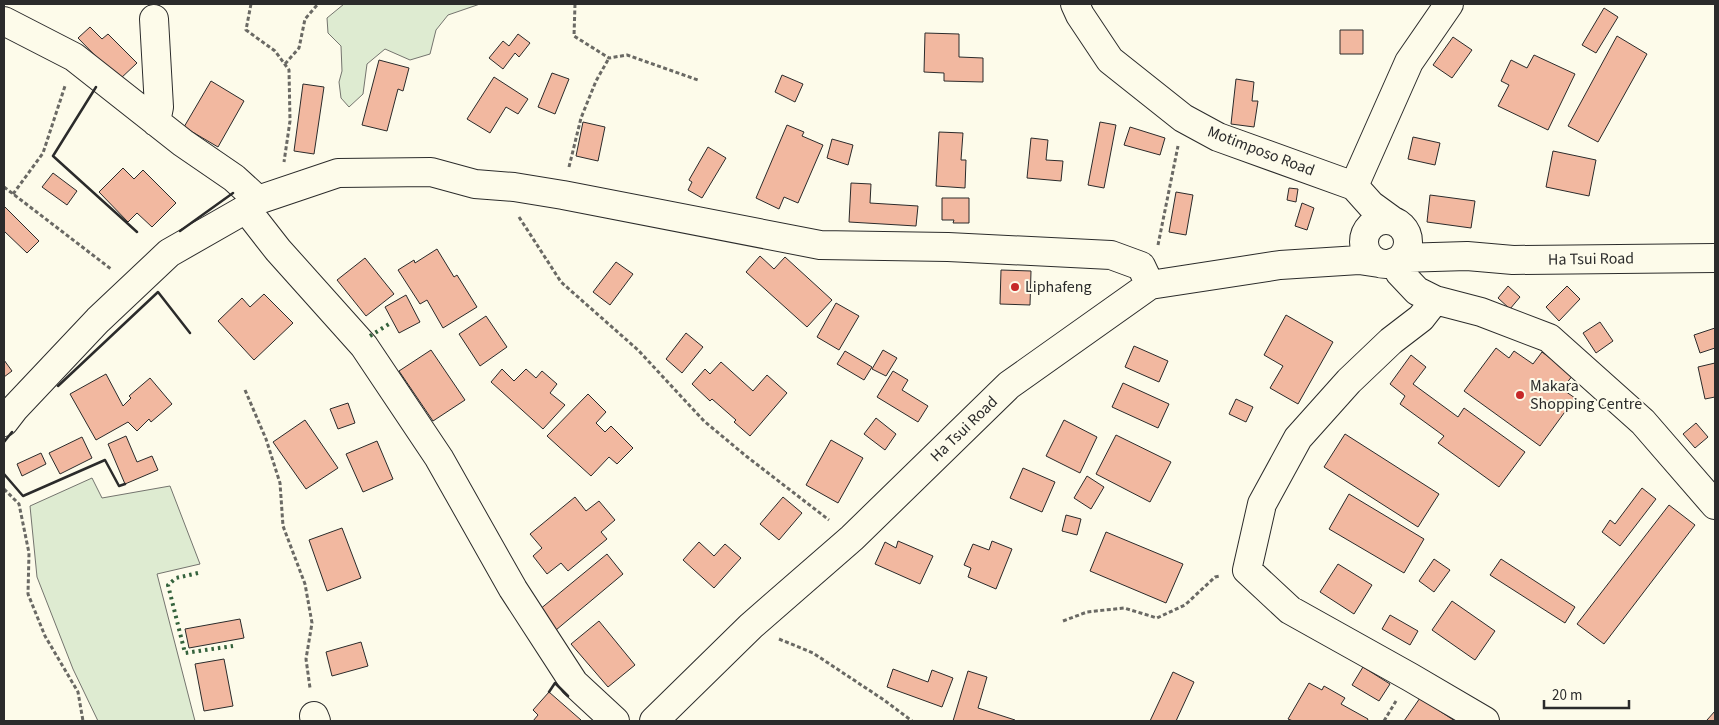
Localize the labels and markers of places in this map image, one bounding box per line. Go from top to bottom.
place label: Liphafeng [1025,276,1092,298]
marker: Liphafeng [1009,281,1021,293]
place label: Makara Shopping Centre [1530,375,1642,415]
marker: Makara Shopping Centre [1514,389,1526,401]

